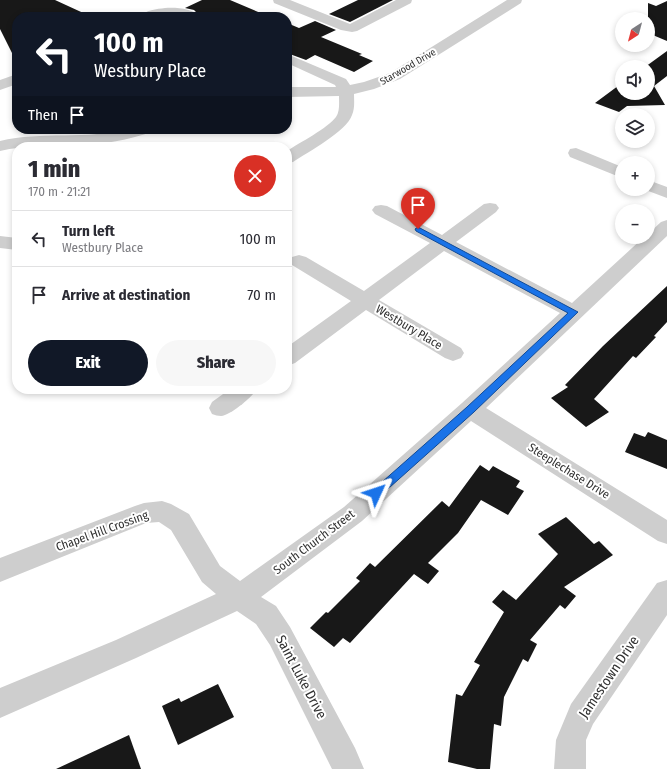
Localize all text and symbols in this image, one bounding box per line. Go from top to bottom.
north arrow [615,12,655,52]
map controls [615,12,655,244]
text: 100 m [94,26,164,59]
icon: left [28,28,80,80]
street label: Starwood Drive [378,46,438,88]
text: Westbury Place [94,60,206,82]
button: sound [615,60,655,100]
icon: arrive [66,104,88,126]
text: Then [28,106,58,124]
button: layers [615,108,655,148]
text: 1 min [28,155,80,183]
button: close [234,155,276,197]
button: + [615,156,655,196]
text: 170 m · 21:21 [28,184,91,199]
pin [401,188,435,229]
icon: arrive [407,194,429,216]
button: − [615,204,655,244]
text: Turn left [62,222,115,240]
icon: left [28,228,50,250]
text: 100 m [239,230,276,248]
text: Westbury Place [62,240,143,255]
icon: arrive [28,284,50,306]
text: Arrive at destination [62,286,190,304]
text: 70 m [247,286,276,304]
street label: Westbury Place [373,302,445,352]
button: Exit [28,340,148,386]
button: Share [156,340,276,386]
street label: Steeplechase Drive [526,440,612,502]
position arrow [355,472,397,514]
street label: South Church Street [271,507,357,577]
street label: Chapel Hill Crossing [54,508,150,554]
street label: Saint Luke Drive [272,632,330,722]
street label: Jamestown Drive [575,633,643,721]

